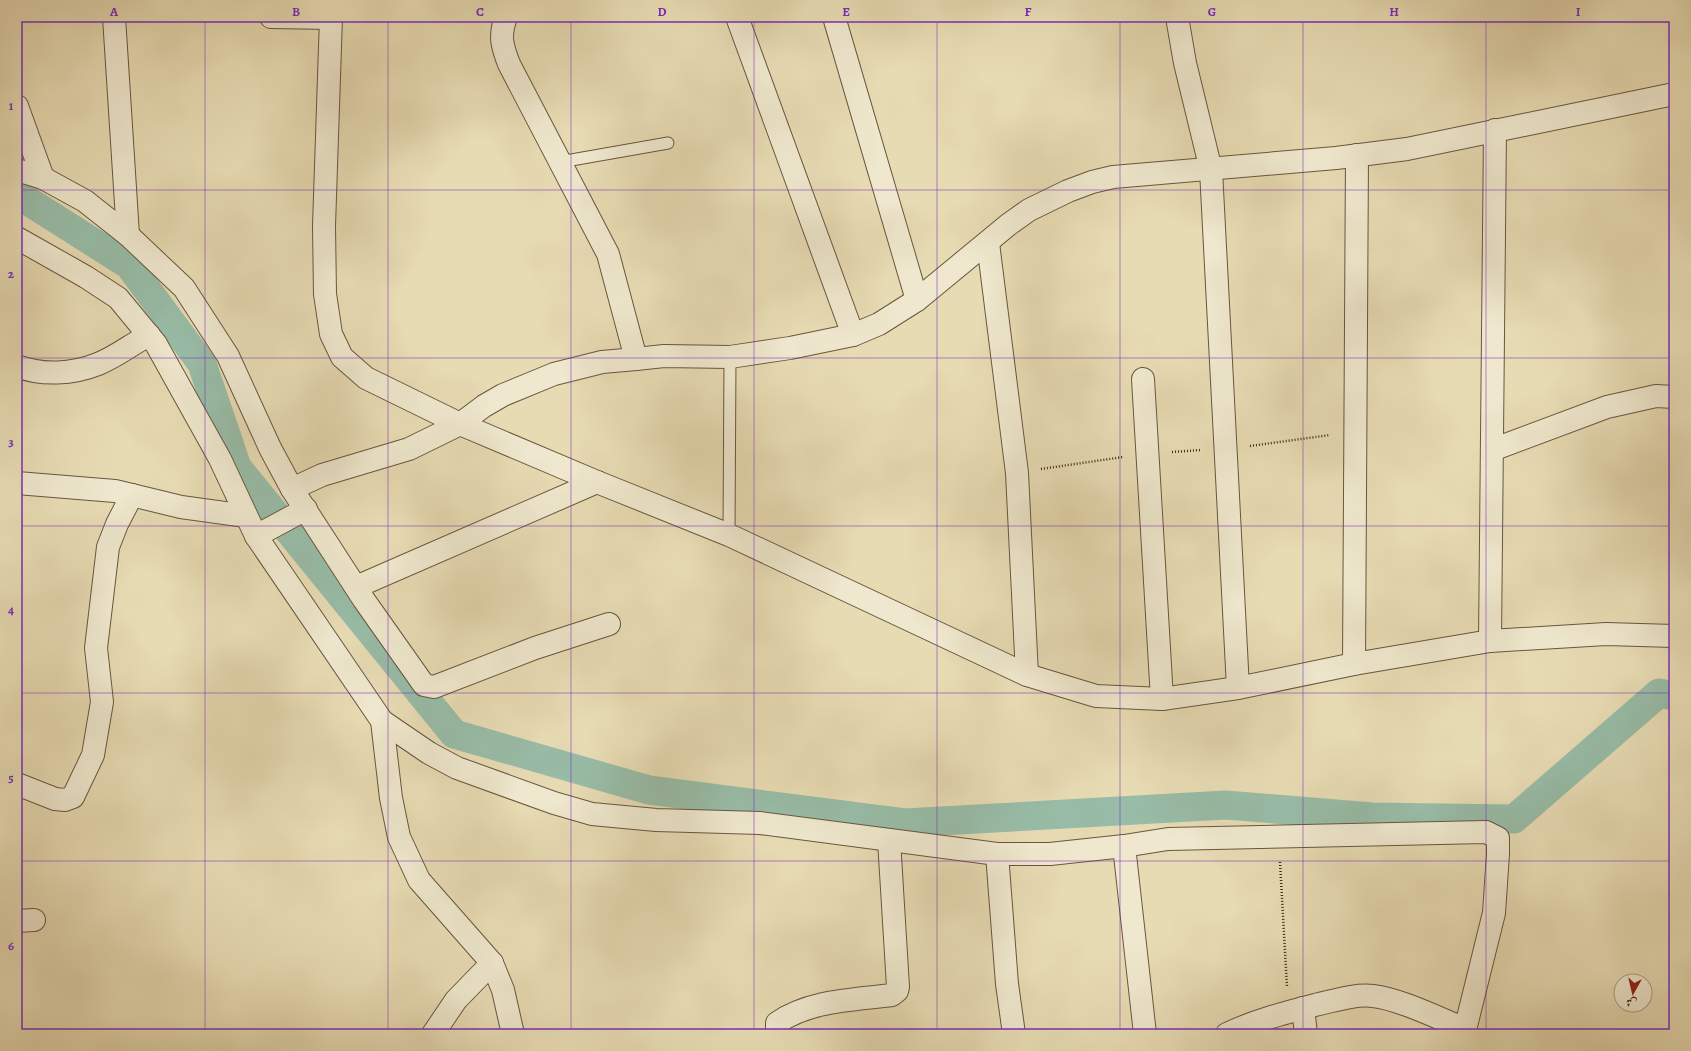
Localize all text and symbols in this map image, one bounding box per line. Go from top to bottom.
text: A [109,3,119,20]
text: B [292,3,300,20]
text: C [476,3,484,20]
text: D [657,3,667,20]
text: E [842,3,850,20]
text: F [1025,3,1032,20]
text: G [1208,3,1216,20]
text: H [1389,3,1399,20]
text: I [1576,3,1581,20]
text: 1 [9,97,14,114]
text: 2 [8,265,15,282]
text: 3 [8,433,14,450]
text: 4 [8,601,14,618]
text: 5 [8,769,14,786]
text: 6 [8,937,14,954]
north arrow [1613,973,1653,1013]
text: ش [1625,994,1638,1011]

